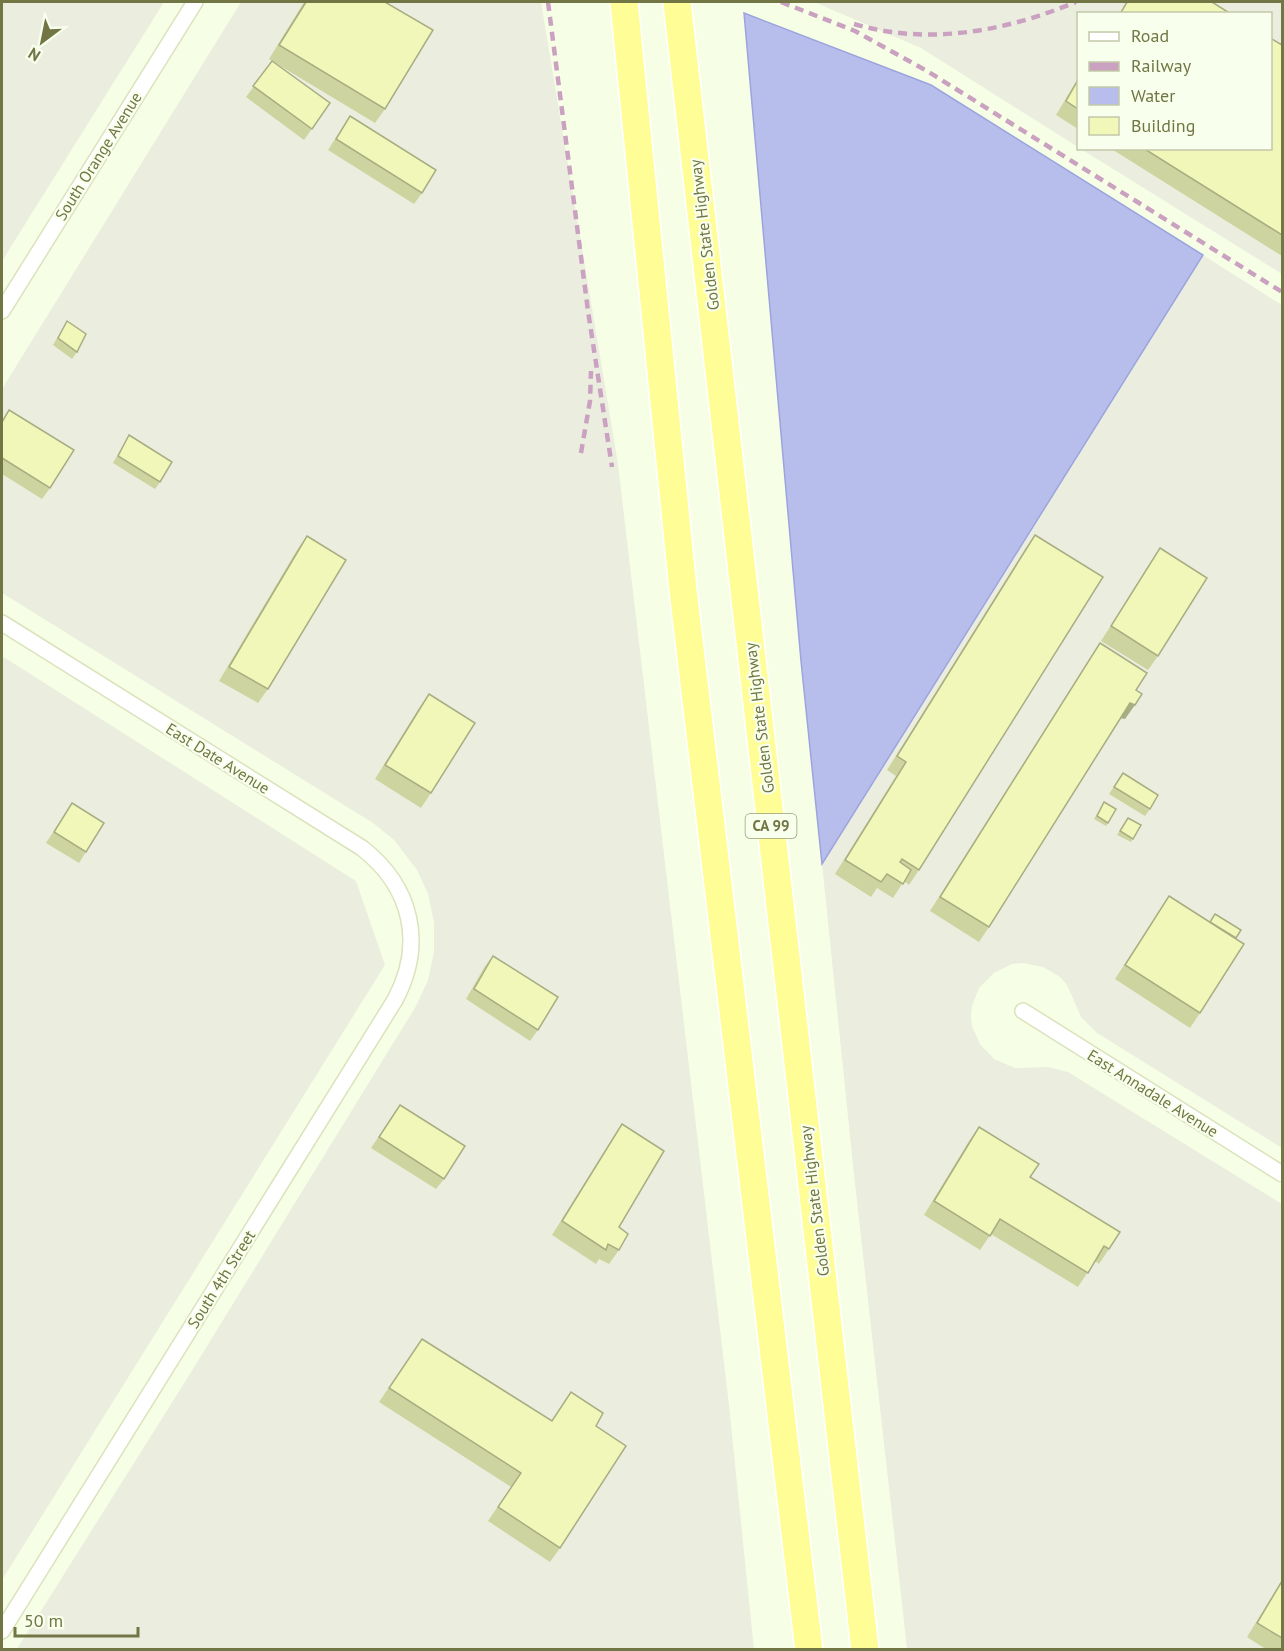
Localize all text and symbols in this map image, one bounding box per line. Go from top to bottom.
north arrow [12,12,72,72]
legend [1077,12,1272,150]
text: Road [1131,24,1169,47]
text: N [24,43,44,66]
text: Railway [1131,54,1192,77]
text: Water [1131,84,1175,107]
street label: South Orange Avenue [50,88,146,224]
text: Building [1131,114,1195,137]
street label: Golden State Highway [685,158,723,312]
street label: Golden State Highway [740,641,778,795]
street label: East Date Avenue [162,718,274,798]
road number: CA 99 [746,814,796,838]
street label: East Annadale Avenue [1084,1045,1222,1141]
street label: Golden State Highway [795,1124,833,1278]
street label: South 4th Street [183,1226,260,1332]
scale bar [15,1600,138,1638]
text: 50 m [24,1609,63,1632]

